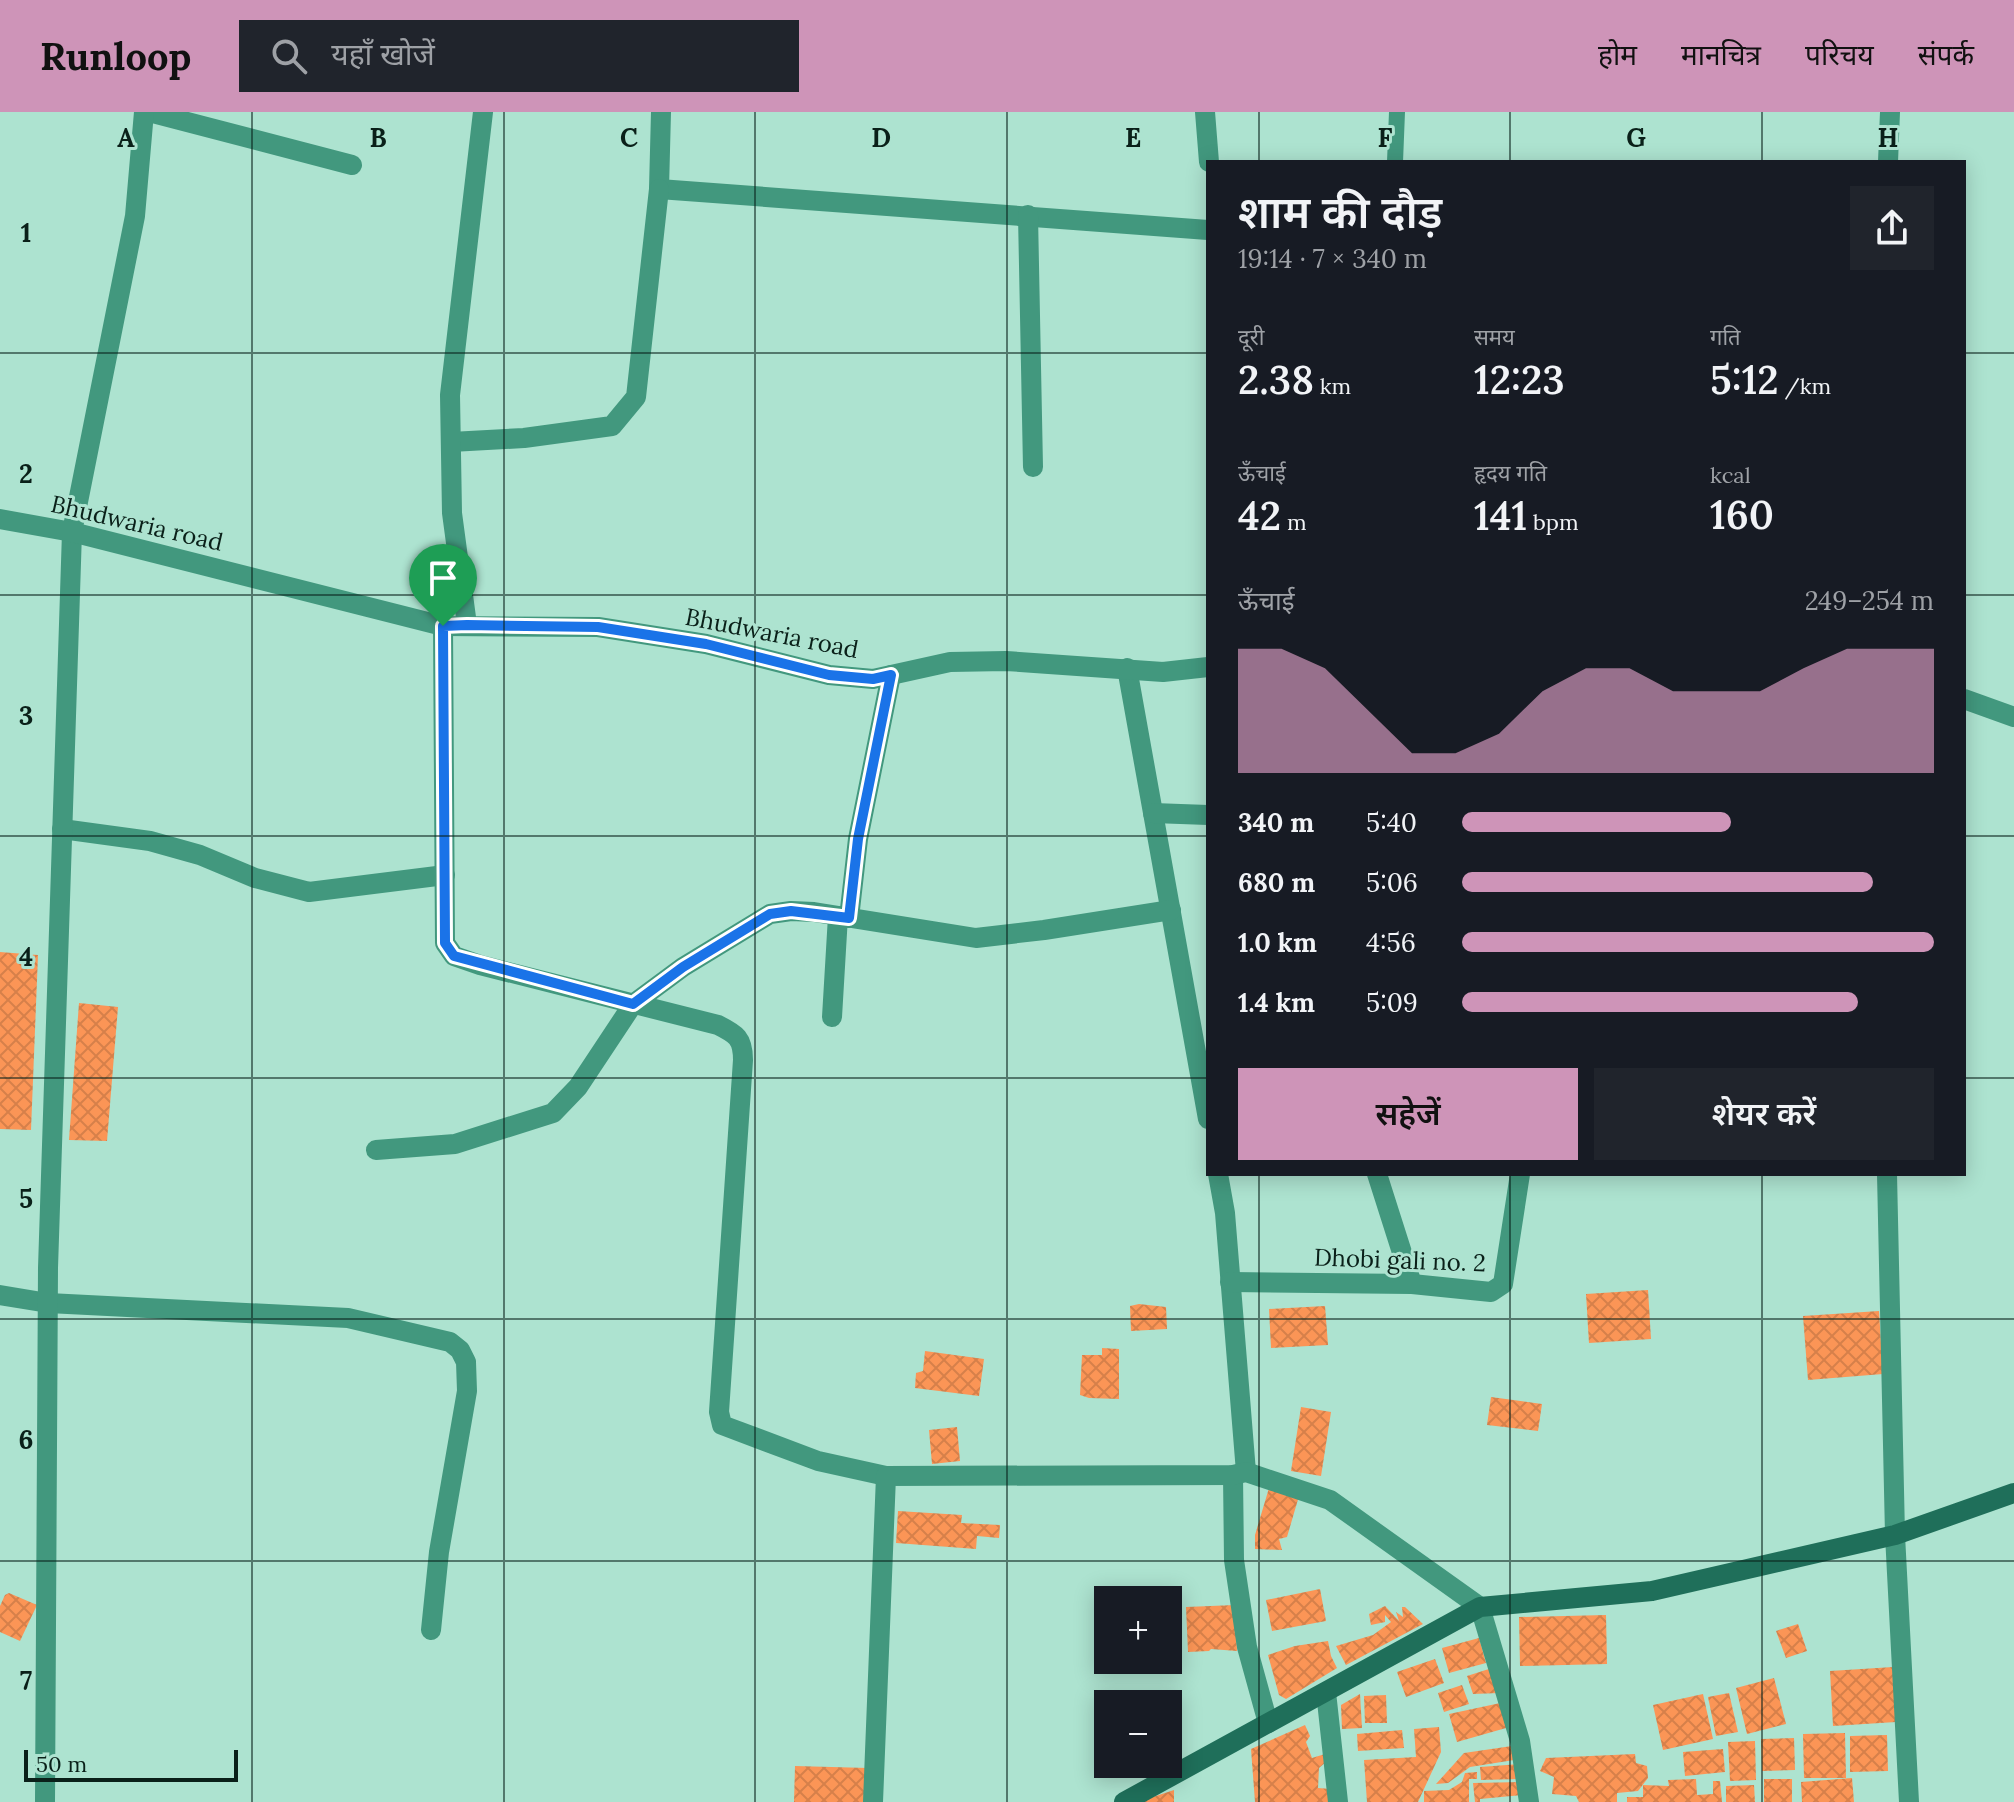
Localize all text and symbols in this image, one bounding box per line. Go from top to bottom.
search box [239,20,799,92]
text: Runloop [40,32,191,80]
icon: search [267,34,311,78]
text: यहाँ खोजें [331,35,435,73]
text: होम [1598,37,1637,73]
text: मानचित्र [1681,37,1761,73]
text: परिचय [1805,37,1874,73]
text: संपर्क [1918,37,1974,73]
text: A [117,121,135,154]
text: B [369,121,387,154]
text: C [620,121,638,154]
text: D [871,121,891,154]
text: E [1125,121,1141,154]
text: F [1378,121,1393,154]
text: G [1626,121,1646,154]
text: H [1878,121,1898,154]
text: शाम की दौड़ [1238,184,1442,240]
button: share [1850,186,1934,270]
text: 1 [21,216,31,249]
text: 19:14 · 7 × 340 m [1238,242,1427,275]
text: दूरी [1238,323,1264,351]
text: समय [1474,323,1515,351]
text: गति [1710,323,1741,351]
text: 2.38 [1238,354,1314,405]
text: 12:23 [1474,354,1565,405]
text: 5:12 [1710,354,1779,405]
text: km [1314,372,1351,400]
text: /km [1779,372,1831,400]
text: 2 [19,457,33,490]
text: ऊँचाई [1238,459,1286,487]
text: हृदय गति [1474,459,1547,487]
text: kcal [1710,461,1751,489]
street label: Bhudwaria road [48,488,226,558]
text: 160 [1710,489,1774,540]
text: 42 [1238,490,1281,541]
text: 141 [1474,490,1527,541]
text: m [1281,508,1307,536]
text: bpm [1527,508,1579,536]
pin [409,544,477,626]
icon: arrive [421,556,465,600]
text: ऊँचाई [1238,584,1294,617]
text: 249–254 m [1805,584,1934,617]
street label: Bhudwaria road [683,601,861,665]
text: 3 [19,699,33,732]
text: 340 m [1238,806,1314,839]
text: 5:40 [1366,806,1417,839]
text: 680 m [1238,866,1315,899]
text: 5:06 [1366,866,1418,899]
text: 1.0 km [1238,926,1317,959]
text: 4:56 [1366,926,1416,959]
text: 4 [19,940,33,973]
text: 1.4 km [1238,986,1315,1019]
text: 5:09 [1366,986,1418,1019]
button: सहेजें [1238,1068,1578,1160]
button: शेयर करें [1594,1068,1934,1160]
text: 5 [19,1182,33,1215]
street label: Dhobi gali no. 2 [1314,1242,1486,1278]
text: 6 [19,1423,33,1456]
map controls [1094,1586,1182,1778]
button: + [1094,1586,1182,1674]
text: 7 [20,1664,32,1697]
button: − [1094,1690,1182,1778]
scale bar [24,1746,238,1782]
text: 50 m [36,1750,87,1778]

